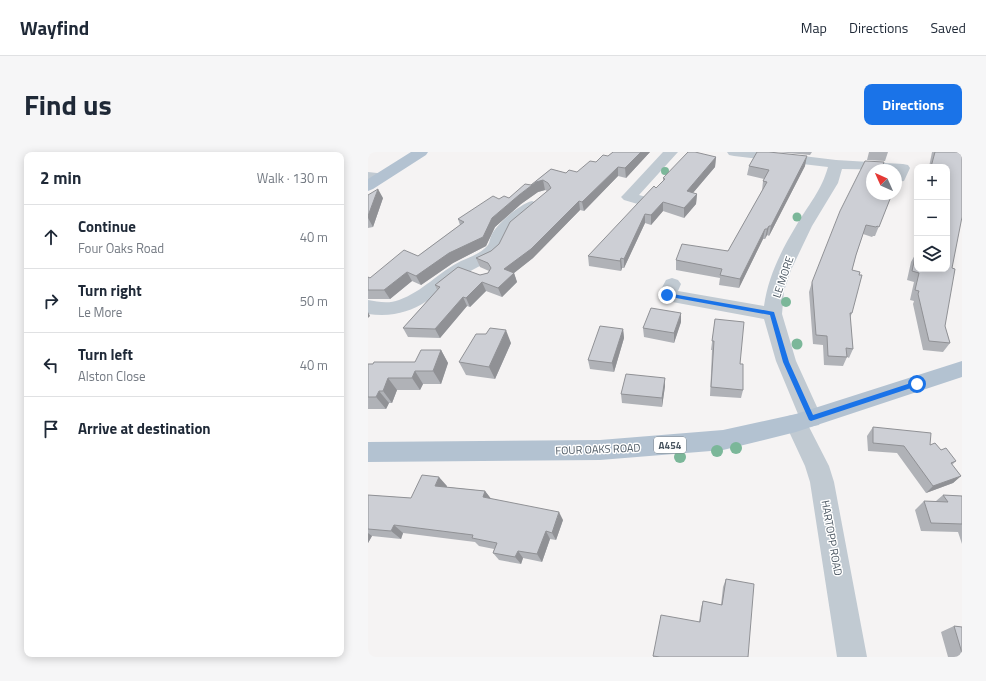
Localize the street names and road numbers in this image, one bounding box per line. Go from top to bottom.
street label: LE MORE [768,254,798,300]
road number: A454 [654,437,686,453]
street label: FOUR OAKS ROAD [555,440,641,458]
street label: HARTOPP ROAD [817,499,847,577]

